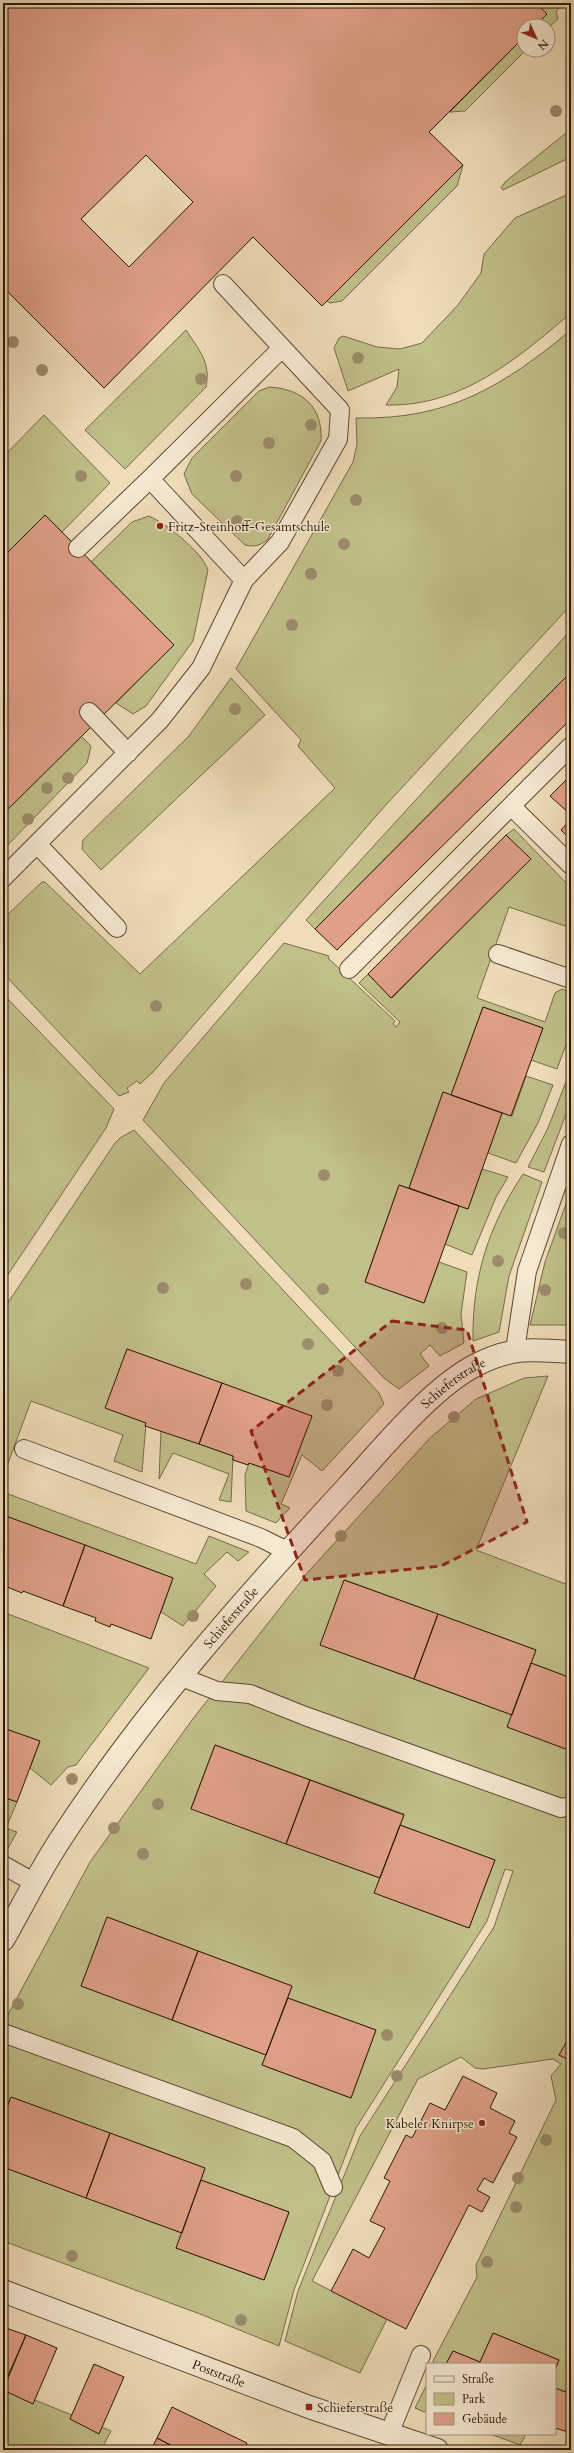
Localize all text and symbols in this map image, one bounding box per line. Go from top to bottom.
north arrow [516,18,556,58]
text: N [534,36,552,54]
place label: Fritz-Steinhoff-Gesamtschule [168,518,330,536]
marker: Fritz-Steinhoff-Gesamtschule [155,521,165,531]
street label: Schieferstraße [417,1354,489,1413]
street label: Schieferstraße [200,1583,263,1652]
place label: Kabeler Knirpse [386,2115,474,2133]
marker: Kabeler Knirpse [477,2118,487,2128]
street label: Poststraße [189,2356,248,2392]
legend [426,2363,556,2435]
text: Straße [462,2371,494,2387]
text: Park [462,2391,486,2407]
place label: Schieferstraße [317,2399,393,2417]
marker: Schieferstraße [304,2402,314,2412]
text: Gebäude [462,2411,507,2427]

